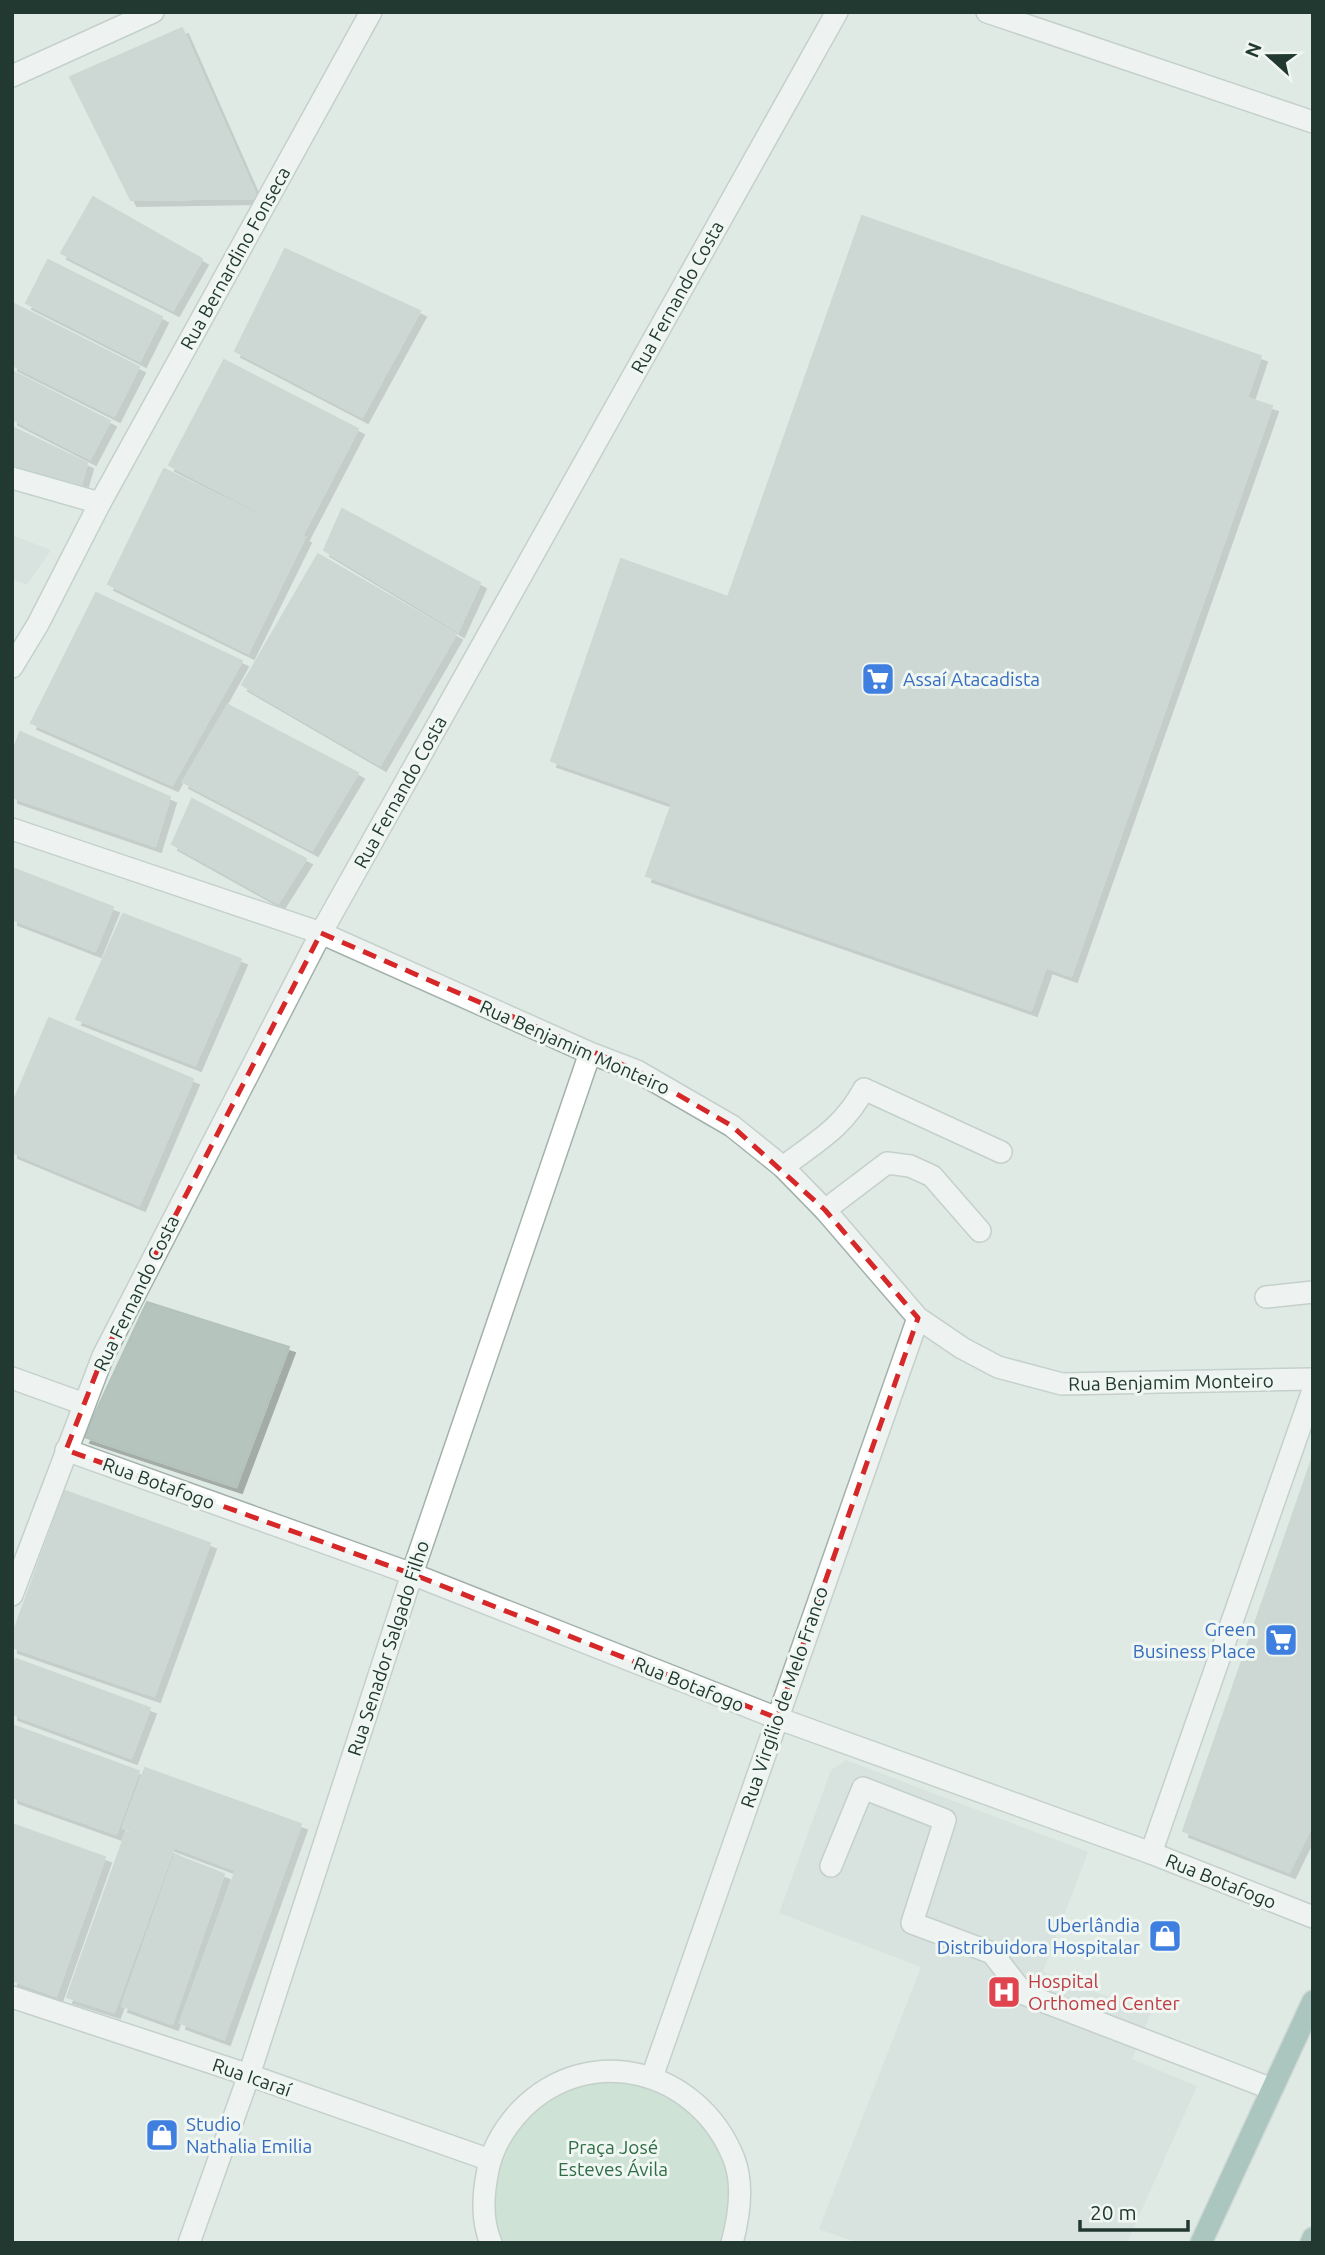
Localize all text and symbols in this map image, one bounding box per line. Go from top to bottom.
north arrow [1234,21,1304,91]
text: N [1240,39,1266,60]
street label: Rua Bernardino Fonseca [176,163,294,353]
street label: Rua Fernando Costa [626,217,728,377]
supermarket icon: Assaí Atacadista [859,660,897,698]
place label: Assaí Atacadista [903,668,1040,690]
street label: Rua Fernando Costa [349,712,451,872]
street label: Rua Benjamim Monteiro [477,995,673,1099]
street label: Rua Fernando Costa [89,1211,183,1375]
street label: Rua Benjamim Monteiro [1068,1369,1274,1395]
street label: Rua Botafogo [100,1453,218,1513]
street label: Rua Senador Salgado Filho [343,1538,433,1758]
street label: Rua Virgílio de Melo Franco [736,1583,832,1811]
place label: Green Business Place [1133,1618,1256,1662]
supermarket icon: Green Business Place [1262,1621,1300,1659]
street label: Rua Botafogo [630,1652,748,1716]
street label: Rua Botafogo [1162,1849,1280,1913]
place label: Uberlândia Distribuidora Hospitalar [937,1914,1140,1958]
shop icon: Uberlândia Distribuidora Hospitalar [1146,1917,1184,1955]
place label: Hospital Orthomed Center [1028,1970,1180,2014]
hospital icon: Hospital Orthomed Center [985,1973,1023,2011]
street label: Rua Icaraí [210,2053,295,2101]
place label: Studio Nathalia Emilia [186,2113,312,2157]
shop icon: Studio Nathalia Emilia [143,2116,181,2154]
park label: Praça José Esteves Ávila [558,2136,668,2180]
scale bar [1080,2188,1188,2232]
text: 20 m [1090,2200,1137,2224]

